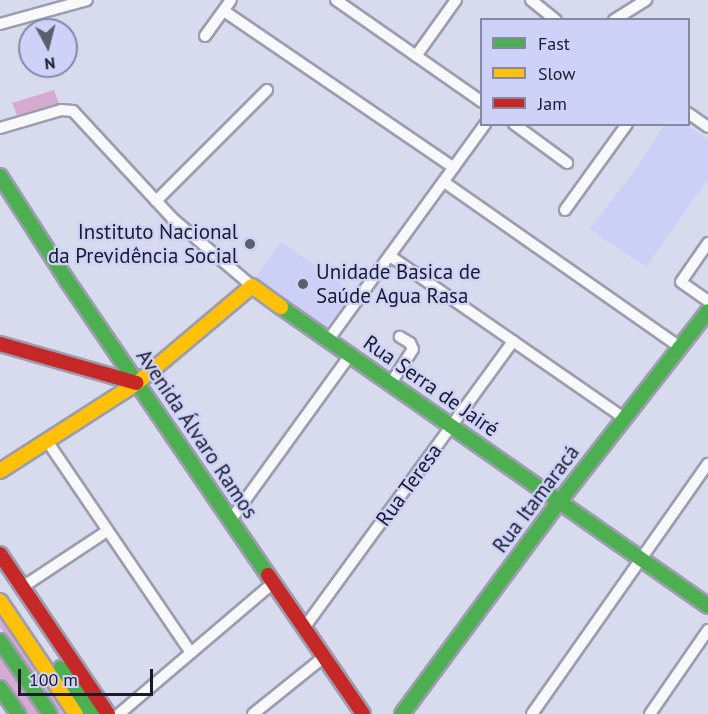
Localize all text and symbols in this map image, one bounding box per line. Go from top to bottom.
north arrow [18,18,78,78]
legend [480,18,690,126]
text: Fast [538,32,570,55]
text: N [44,53,56,74]
text: Slow [538,62,576,85]
text: Jam [538,92,567,115]
place label: Instituto Nacional da Previdência Social [48,219,238,269]
marker: Instituto Nacional da Previdência Social [243,237,257,251]
place label: Unidade Basica de Saúde Agua Rasa [316,259,481,309]
marker: Unidade Basica de Saúde Agua Rasa [294,275,312,293]
street label: Rua Serra de Jairé [359,330,503,442]
street label: Avenida Álvaro Ramos [131,344,263,524]
street label: Rua Teresa [370,439,448,531]
street label: Rua Itamaracá [487,440,585,558]
scale bar [21,657,156,695]
text: 100 m [29,668,78,691]

